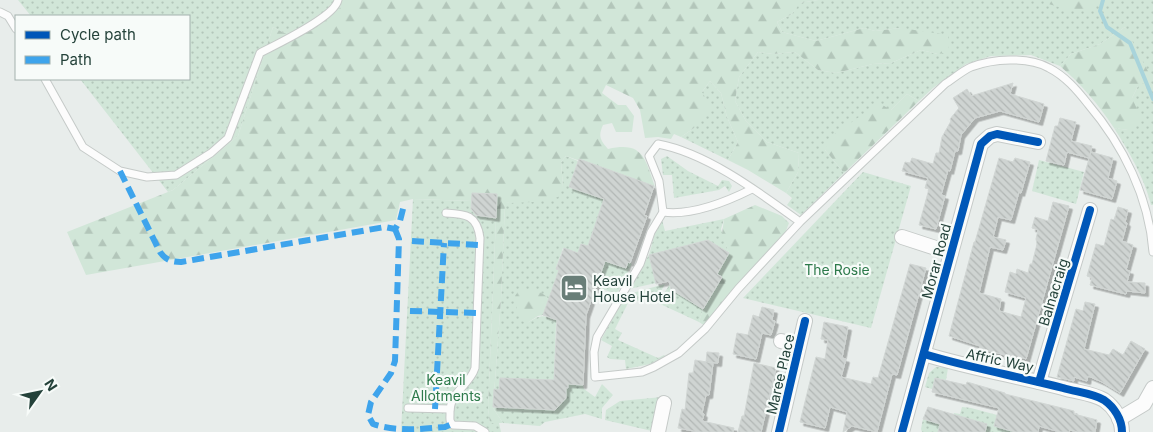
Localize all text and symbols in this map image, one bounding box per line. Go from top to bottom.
legend [15,15,190,80]
text: Cycle path [60,25,136,44]
text: Path [60,50,92,69]
street label: Morar Road [918,222,954,300]
street label: Balnacraig [1035,256,1071,328]
park label: The Rosie [804,261,870,278]
place label: Keavil House Hotel [593,272,674,305]
hotel icon: Keavil House Hotel [559,273,589,303]
street label: Maree Place [762,332,798,416]
street label: Affric Way [965,345,1036,376]
north arrow [15,367,65,417]
park label: Keavil Allotments [411,371,481,404]
text: N [41,376,61,394]

